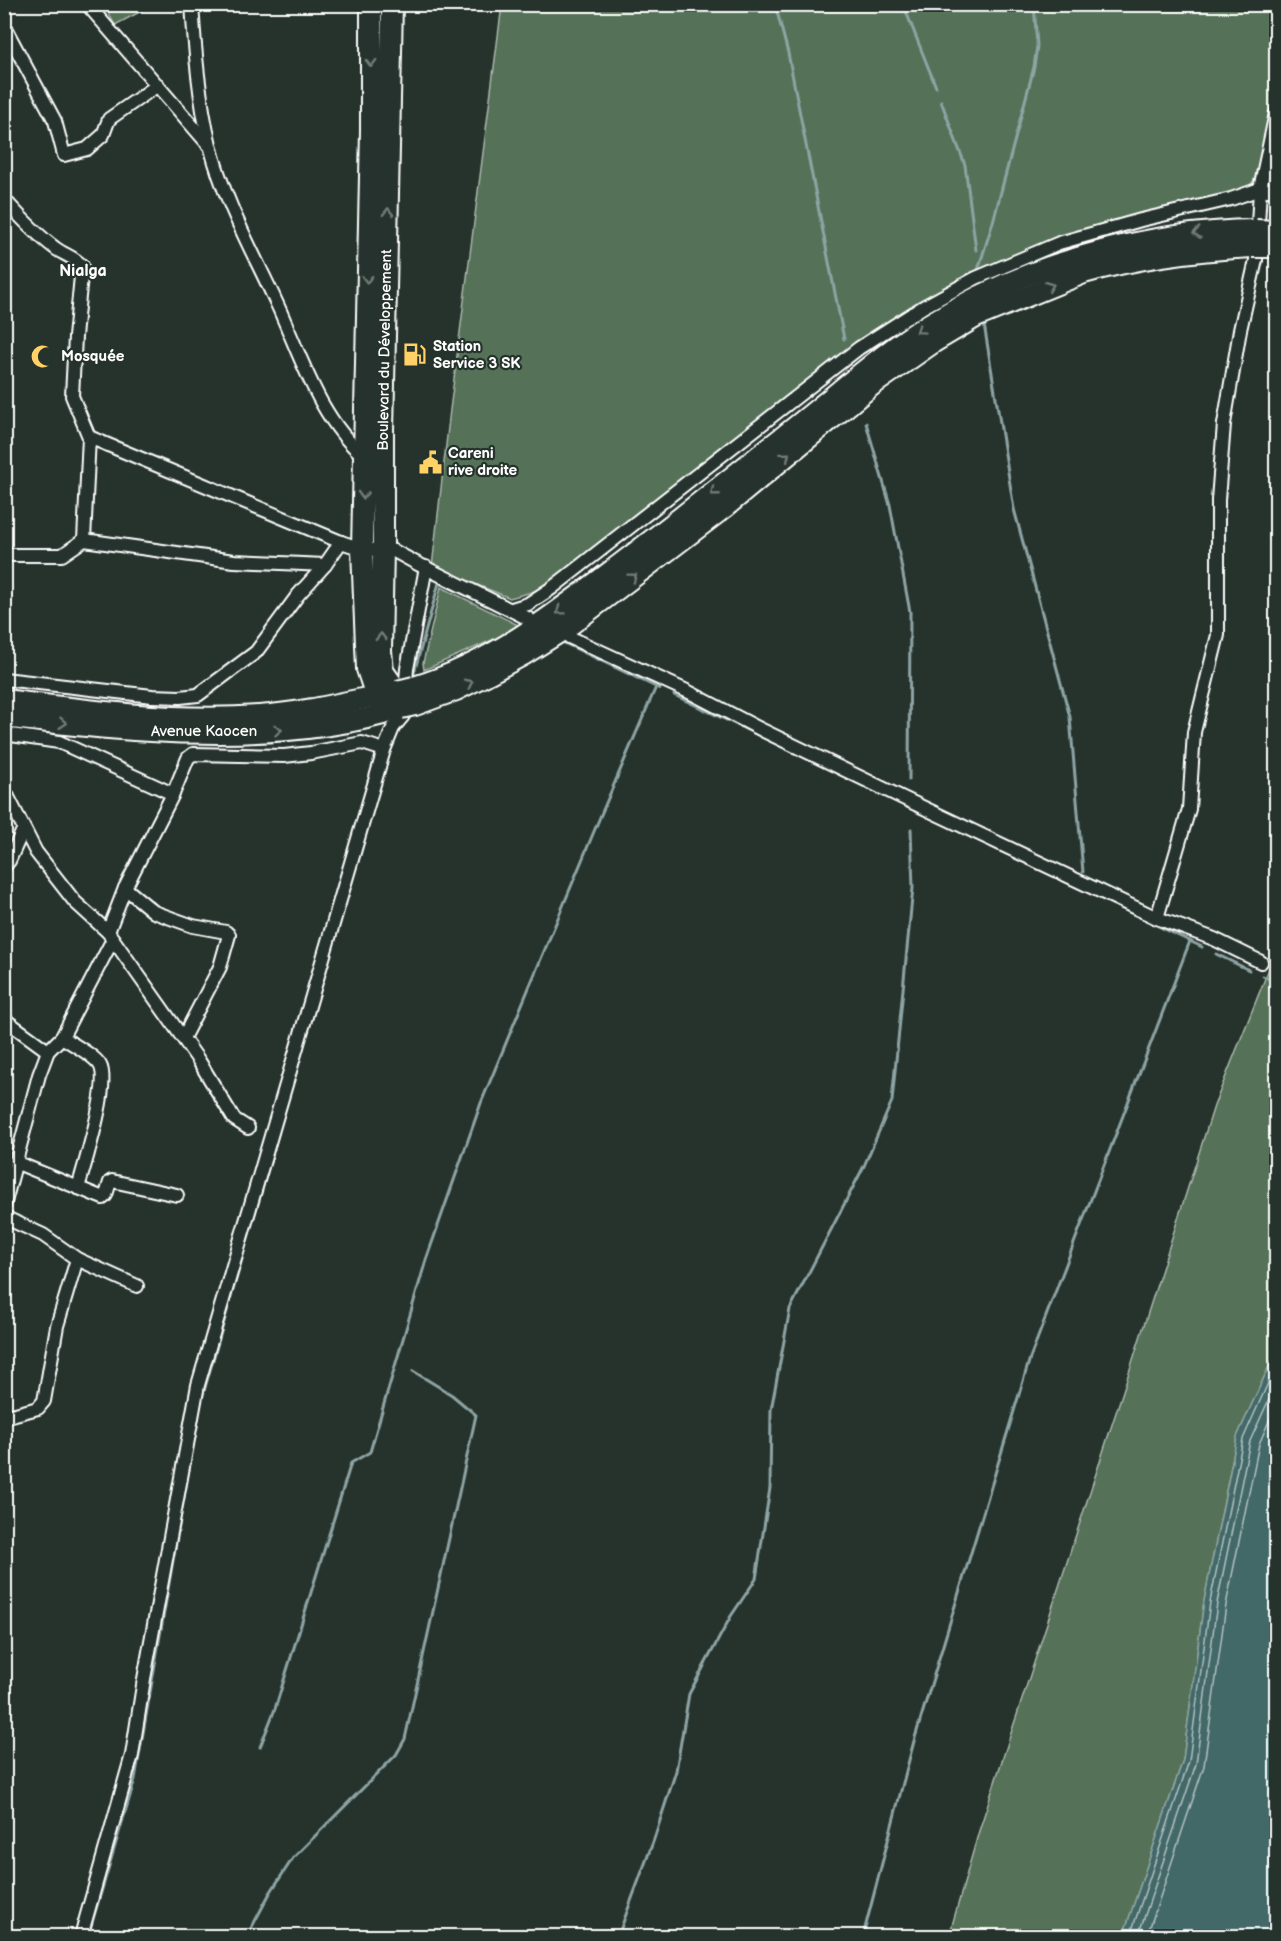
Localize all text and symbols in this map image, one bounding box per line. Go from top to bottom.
one-way arrow [365,58,377,67]
one-way arrow [382,207,395,216]
one-way arrow [1193,226,1202,239]
street label: Boulevard du Développement [374,249,396,451]
district label: Nialga [59,262,107,281]
one-way arrow [361,274,374,283]
one-way arrow [1044,281,1055,293]
one-way arrow [915,323,926,334]
place label: Station Service 3 SK [433,337,521,373]
fuel station icon: Station Service 3 SK [402,342,428,368]
mosque icon: Mosquée [30,343,56,369]
place label: Mosquée [61,347,125,366]
place label: Careni rive droite [448,444,518,480]
public building icon: Careni rive droite [417,449,443,475]
one-way arrow [779,453,790,464]
one-way arrow [710,484,721,495]
one-way arrow [357,490,370,499]
one-way arrow [626,573,637,584]
one-way arrow [555,603,566,614]
one-way arrow [375,633,387,642]
one-way arrow [463,679,474,690]
one-way arrow [58,716,67,729]
street label: Avenue Kaocen [151,722,257,741]
one-way arrow [274,724,283,737]

